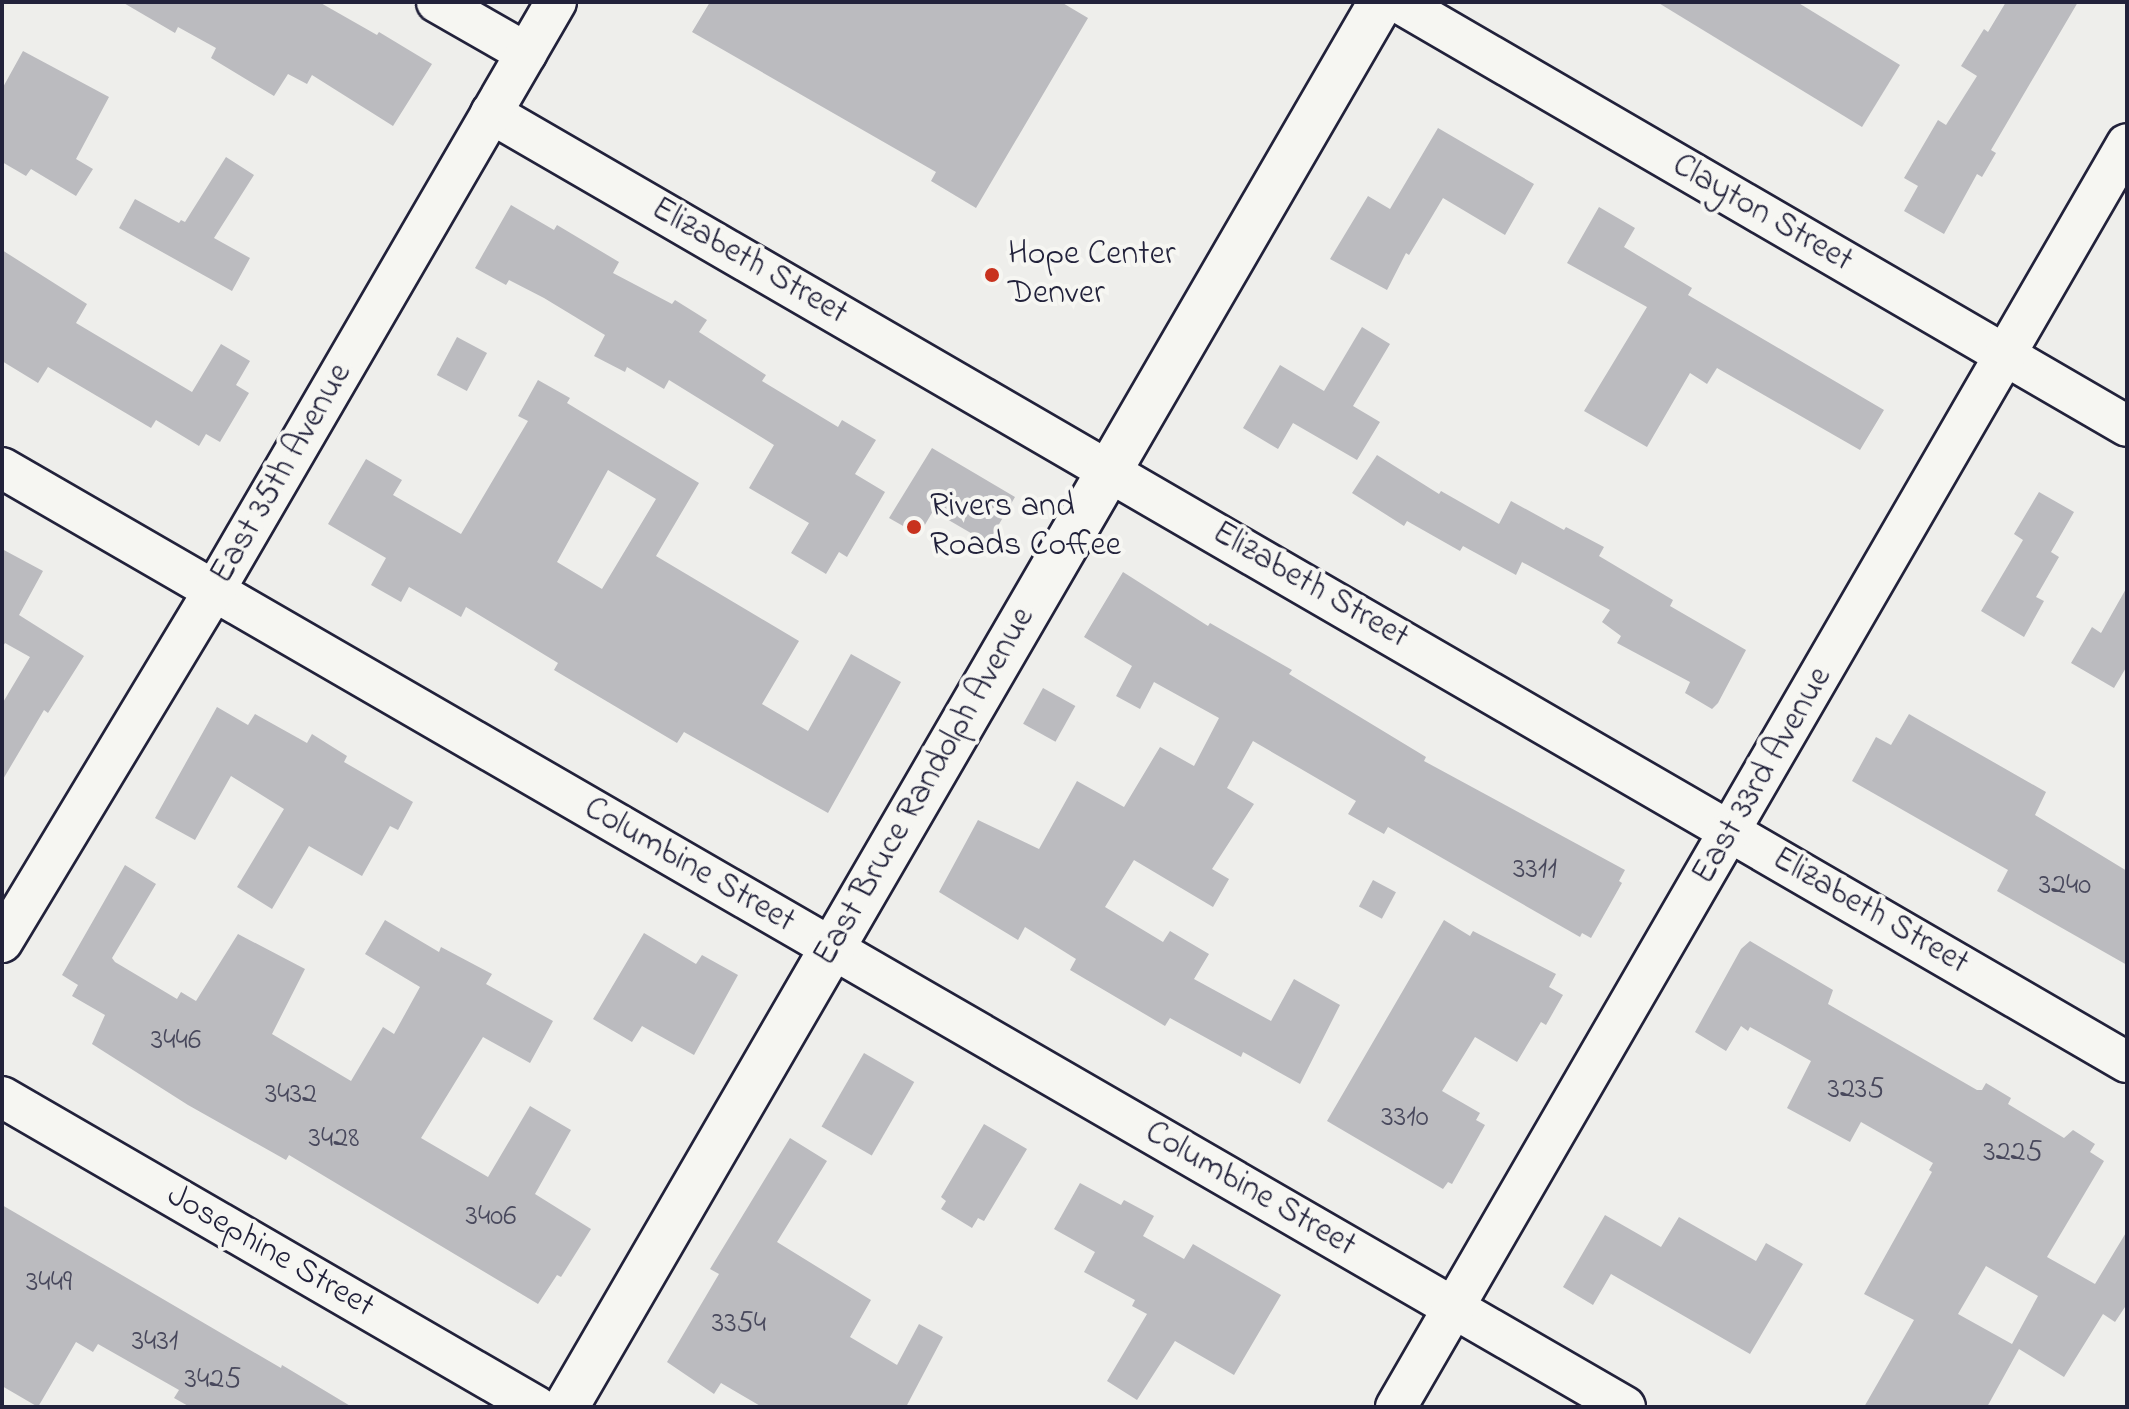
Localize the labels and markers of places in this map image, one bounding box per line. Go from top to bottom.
place label: Hope Center Denver [1008,235,1176,314]
marker: Hope Center Denver [983,266,1001,284]
place label: Rivers and Roads Coffee [930,487,1121,566]
marker: Rivers and Roads Coffee [905,518,923,536]

